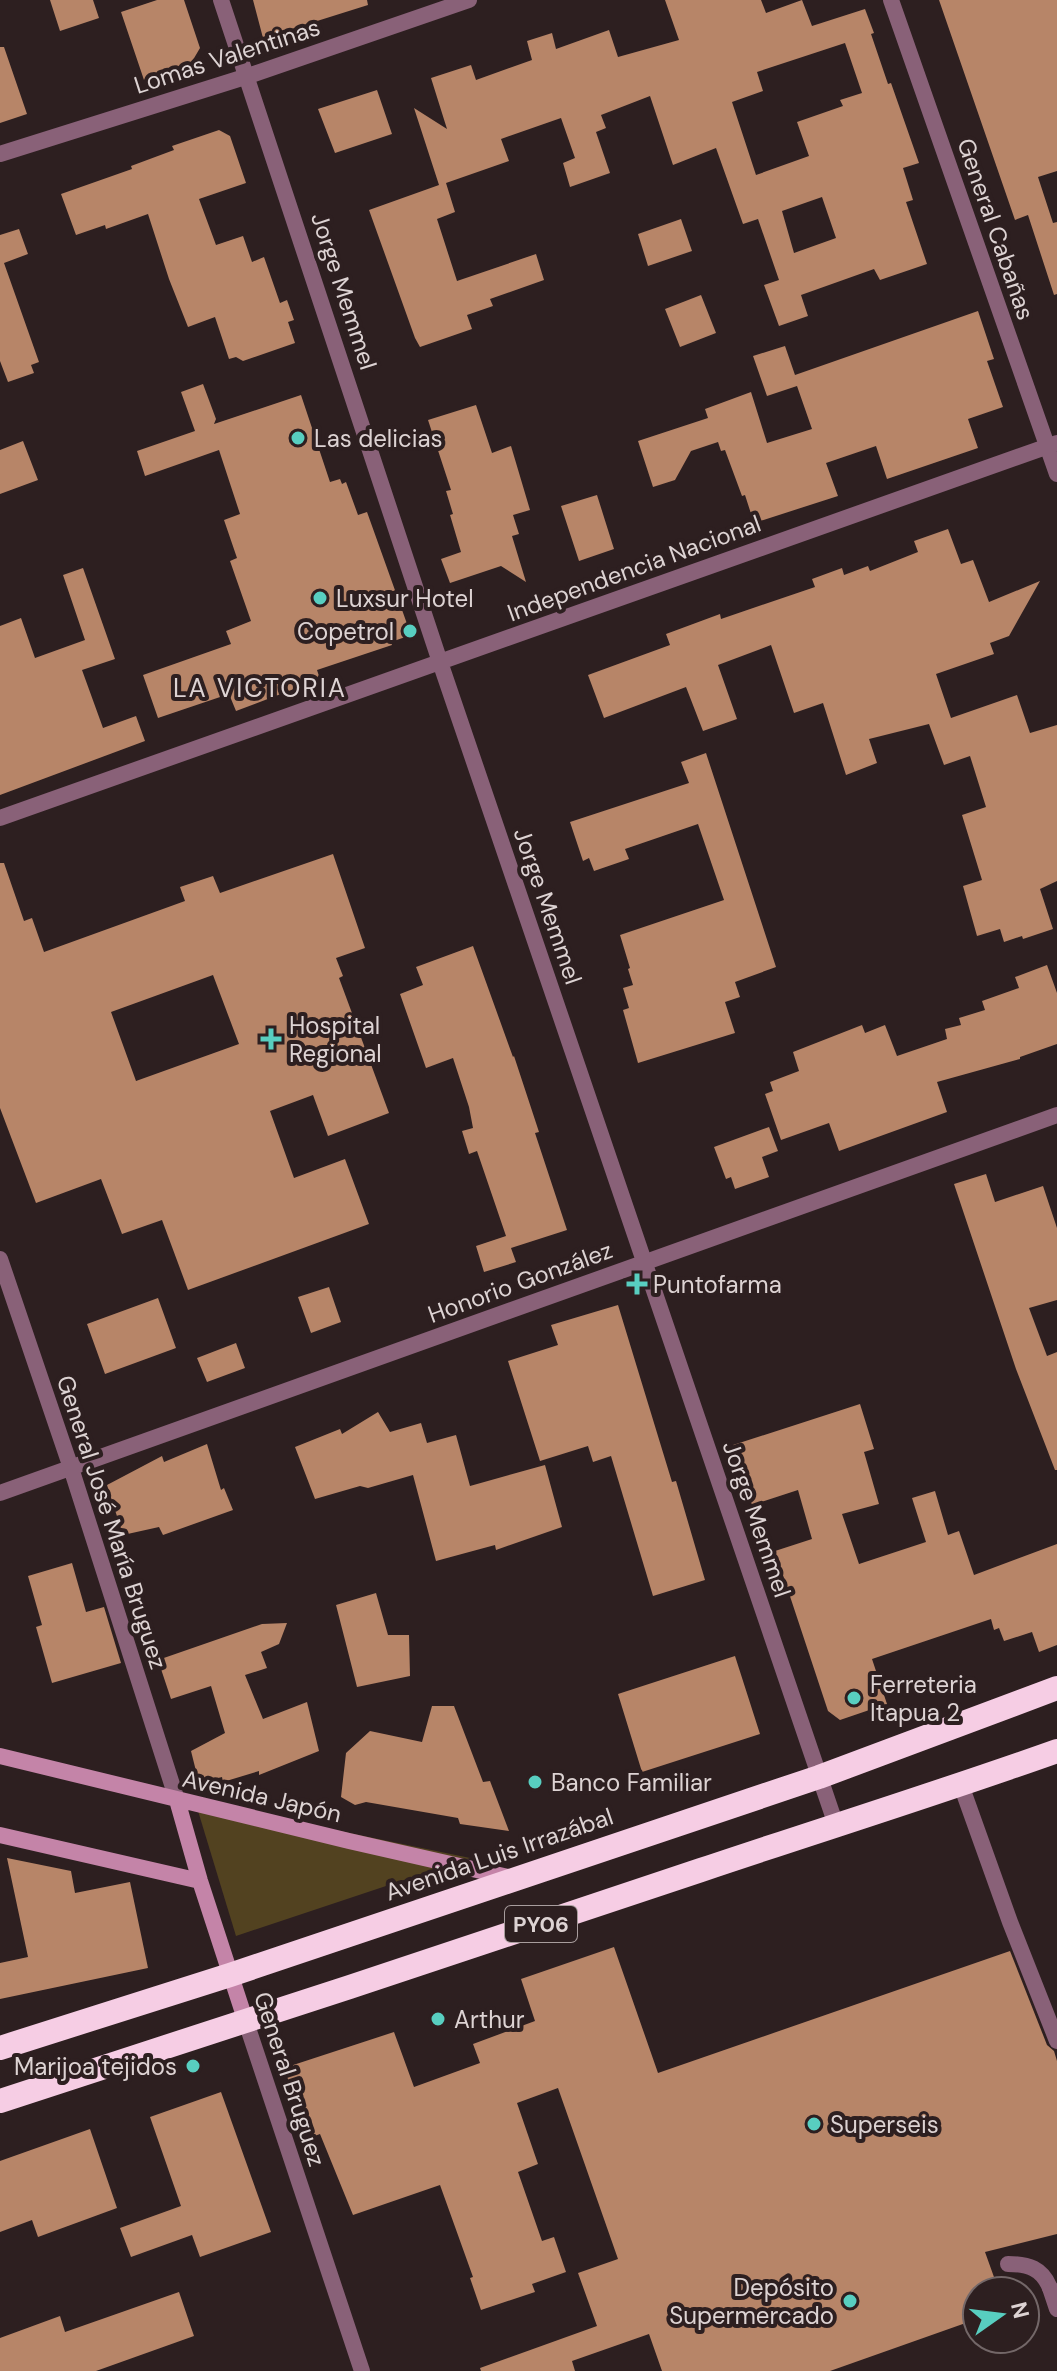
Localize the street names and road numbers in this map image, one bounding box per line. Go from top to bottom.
street label: Lomas Valentinas [130,11,324,101]
street label: General Cabañas [950,134,1042,324]
street label: Jorge Memmel [304,209,384,373]
street label: Independencia Nacional [503,508,765,628]
street label: Jorge Memmel [507,824,589,988]
street label: Honorio González [424,1234,616,1330]
street label: General José María Bruguez [50,1371,174,1673]
street label: Jorge Memmel [716,1437,798,1601]
street label: Avenida Japón [179,1763,345,1829]
street label: Avenida Luis Irrazábal [381,1800,617,1908]
road number: PY06 [505,1906,577,1942]
street label: General Bruguez [247,1988,333,2170]

